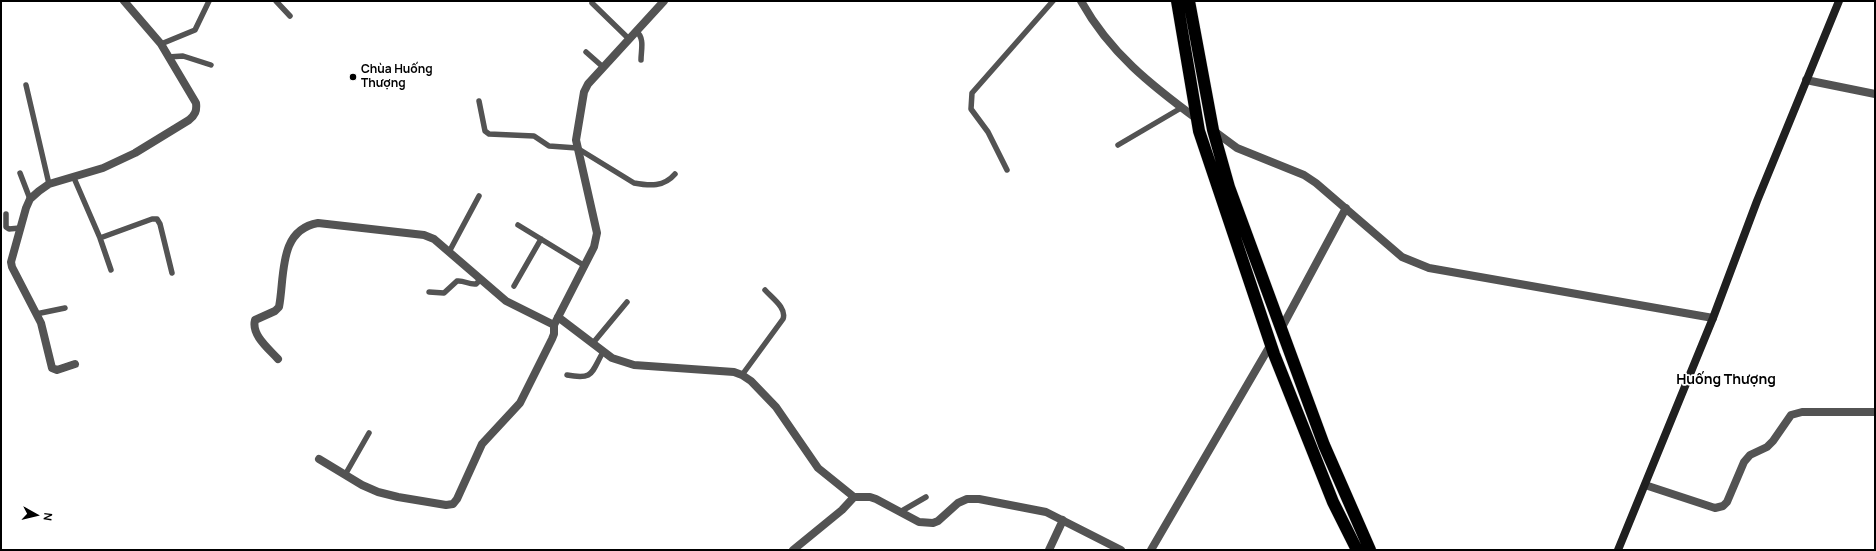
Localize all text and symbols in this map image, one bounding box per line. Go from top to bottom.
place label: Chùa Huống Thượng [361,63,433,91]
marker: Chùa Huống Thượng [348,72,358,82]
district label: Huống Thượng [1676,372,1776,388]
north arrow [16,495,56,535]
text: N [40,512,56,522]

